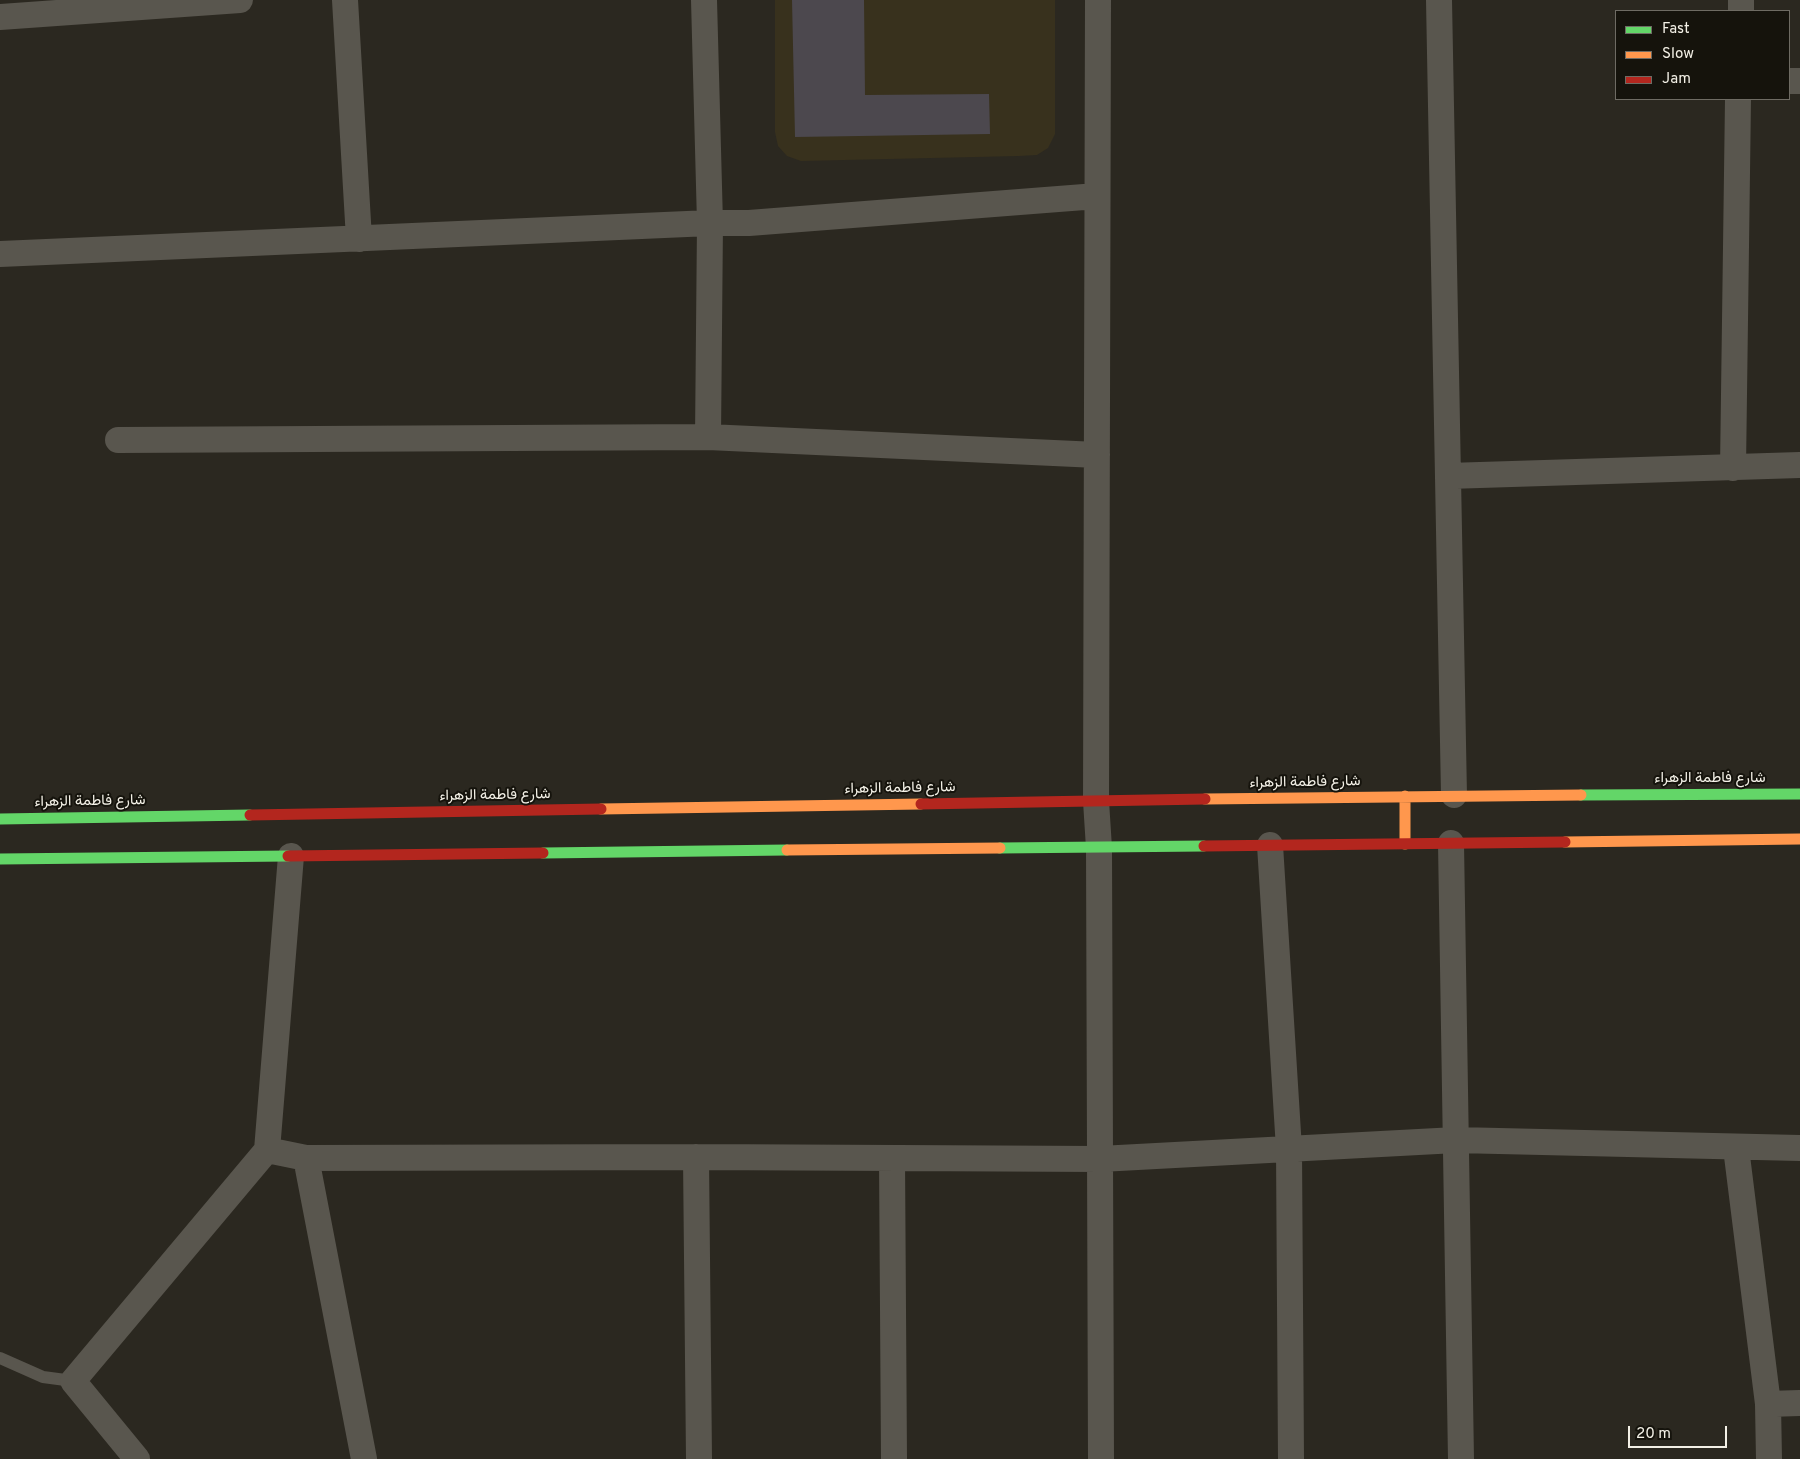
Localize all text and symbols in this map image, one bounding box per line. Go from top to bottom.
legend [1615,10,1790,100]
text: Fast [1662,20,1690,39]
text: Slow [1662,45,1694,64]
text: Jam [1662,70,1691,89]
street label: شارع فاطمة الزهراء [1654,770,1766,788]
street label: شارع فاطمة الزهراء [1249,773,1361,793]
street label: شارع فاطمة الزهراء [844,779,956,799]
street label: شارع فاطمة الزهراء [439,786,551,806]
street label: شارع فاطمة الزهراء [34,792,146,812]
scale bar [1630,1416,1729,1448]
text: 20 m [1636,1425,1671,1444]

